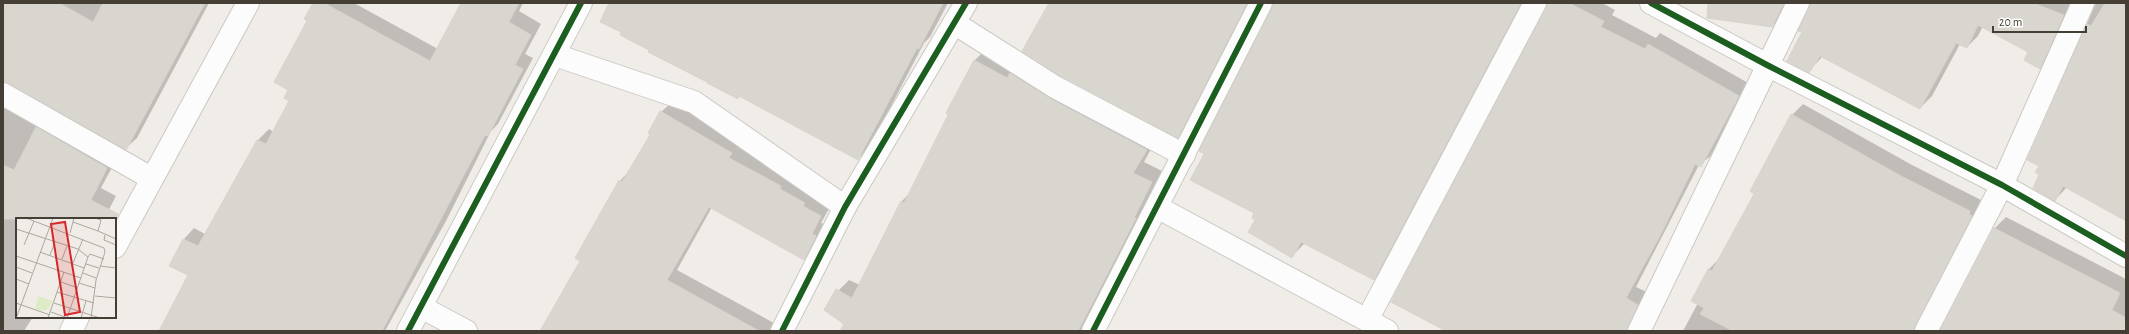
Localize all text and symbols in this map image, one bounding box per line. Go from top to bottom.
scale bar [1993,8,2086,34]
text: 20 m [1999,16,2022,28]
inset map [16,218,116,318]

